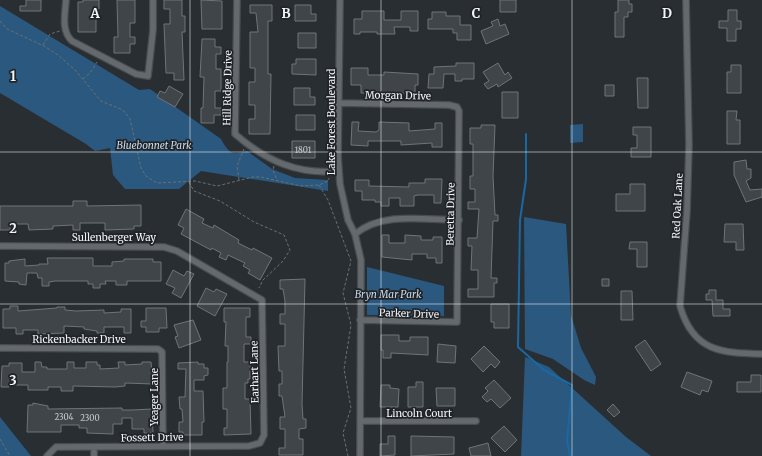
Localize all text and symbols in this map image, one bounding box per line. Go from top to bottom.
text: A [89,5,100,22]
text: B [281,5,291,22]
text: C [472,5,481,22]
text: D [662,5,672,22]
street label: Hill Ridge Drive [220,50,235,126]
text: 1 [10,68,16,85]
street label: Lake Forest Boulevard [325,69,338,175]
street label: Morgan Drive [365,88,431,103]
park label: Bluebonnet Park [117,139,192,152]
house number: 1801 [295,145,312,155]
street label: Red Oak Lane [669,173,686,239]
street label: Beretta Drive [443,182,458,246]
text: 2 [9,220,17,237]
street label: Sullenberger Way [72,231,156,244]
park label: Bryn Mar Park [355,288,422,301]
street label: Parker Drive [379,306,439,321]
street label: Rickenbacker Drive [32,333,126,346]
street label: Earhart Lane [247,340,262,403]
street label: Yeager Lane [148,368,161,427]
text: 3 [9,372,17,389]
street label: Lincoln Court [386,407,452,420]
house number: 2304 [55,412,74,422]
house number: 2300 [80,413,100,423]
street label: Fossett Drive [120,430,184,445]

